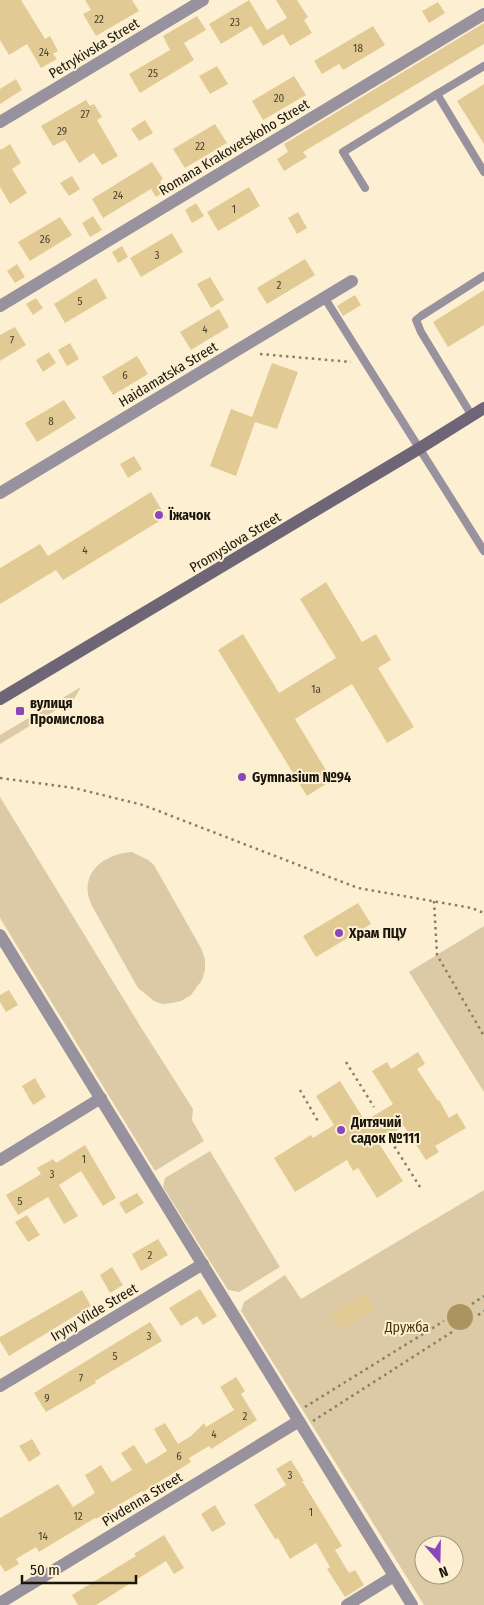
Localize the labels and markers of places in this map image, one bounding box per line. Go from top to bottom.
place label: Їжачок [168,506,212,524]
marker: Їжачок [153,509,165,521]
place label: вулиця Промислова [30,695,104,728]
marker: вулиця Промислова [14,705,26,717]
place label: Gymnasium №94 [252,769,351,786]
marker: Gymnasium №94 [236,771,248,783]
place label: Храм ПЦУ [348,925,407,942]
marker: Храм ПЦУ [333,927,345,939]
place label: Дитячий садок №111 [350,1114,420,1147]
marker: Дитячий садок №111 [335,1124,347,1136]

